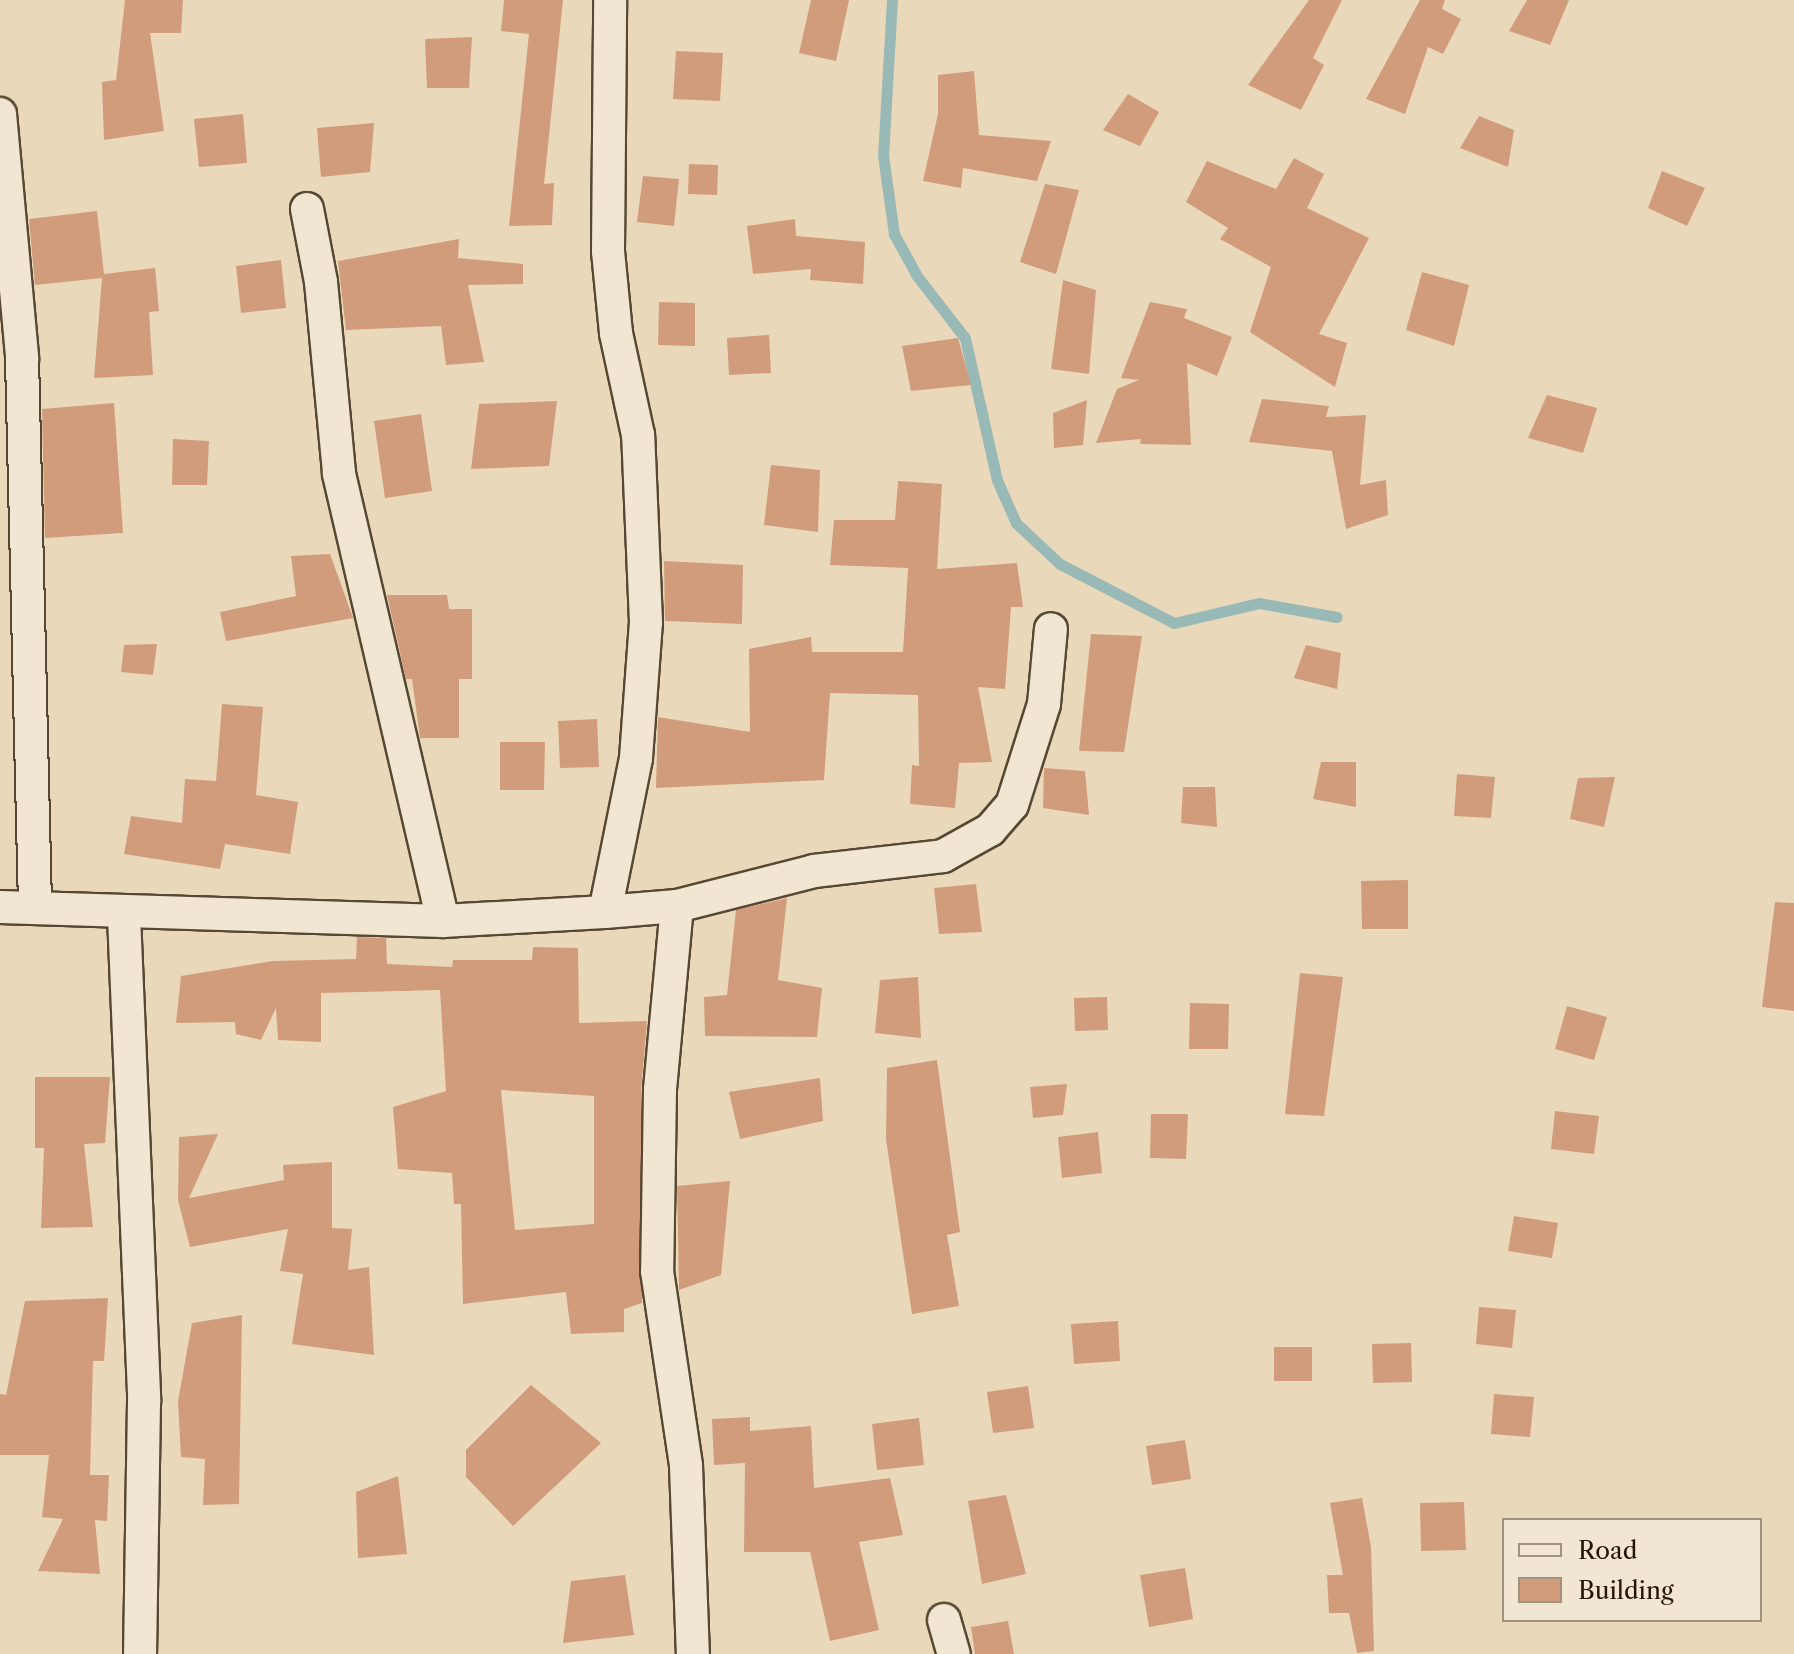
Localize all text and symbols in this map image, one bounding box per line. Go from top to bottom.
legend [1502,1518,1762,1622]
text: Road [1578,1536,1637,1565]
text: Building [1578,1576,1674,1605]

